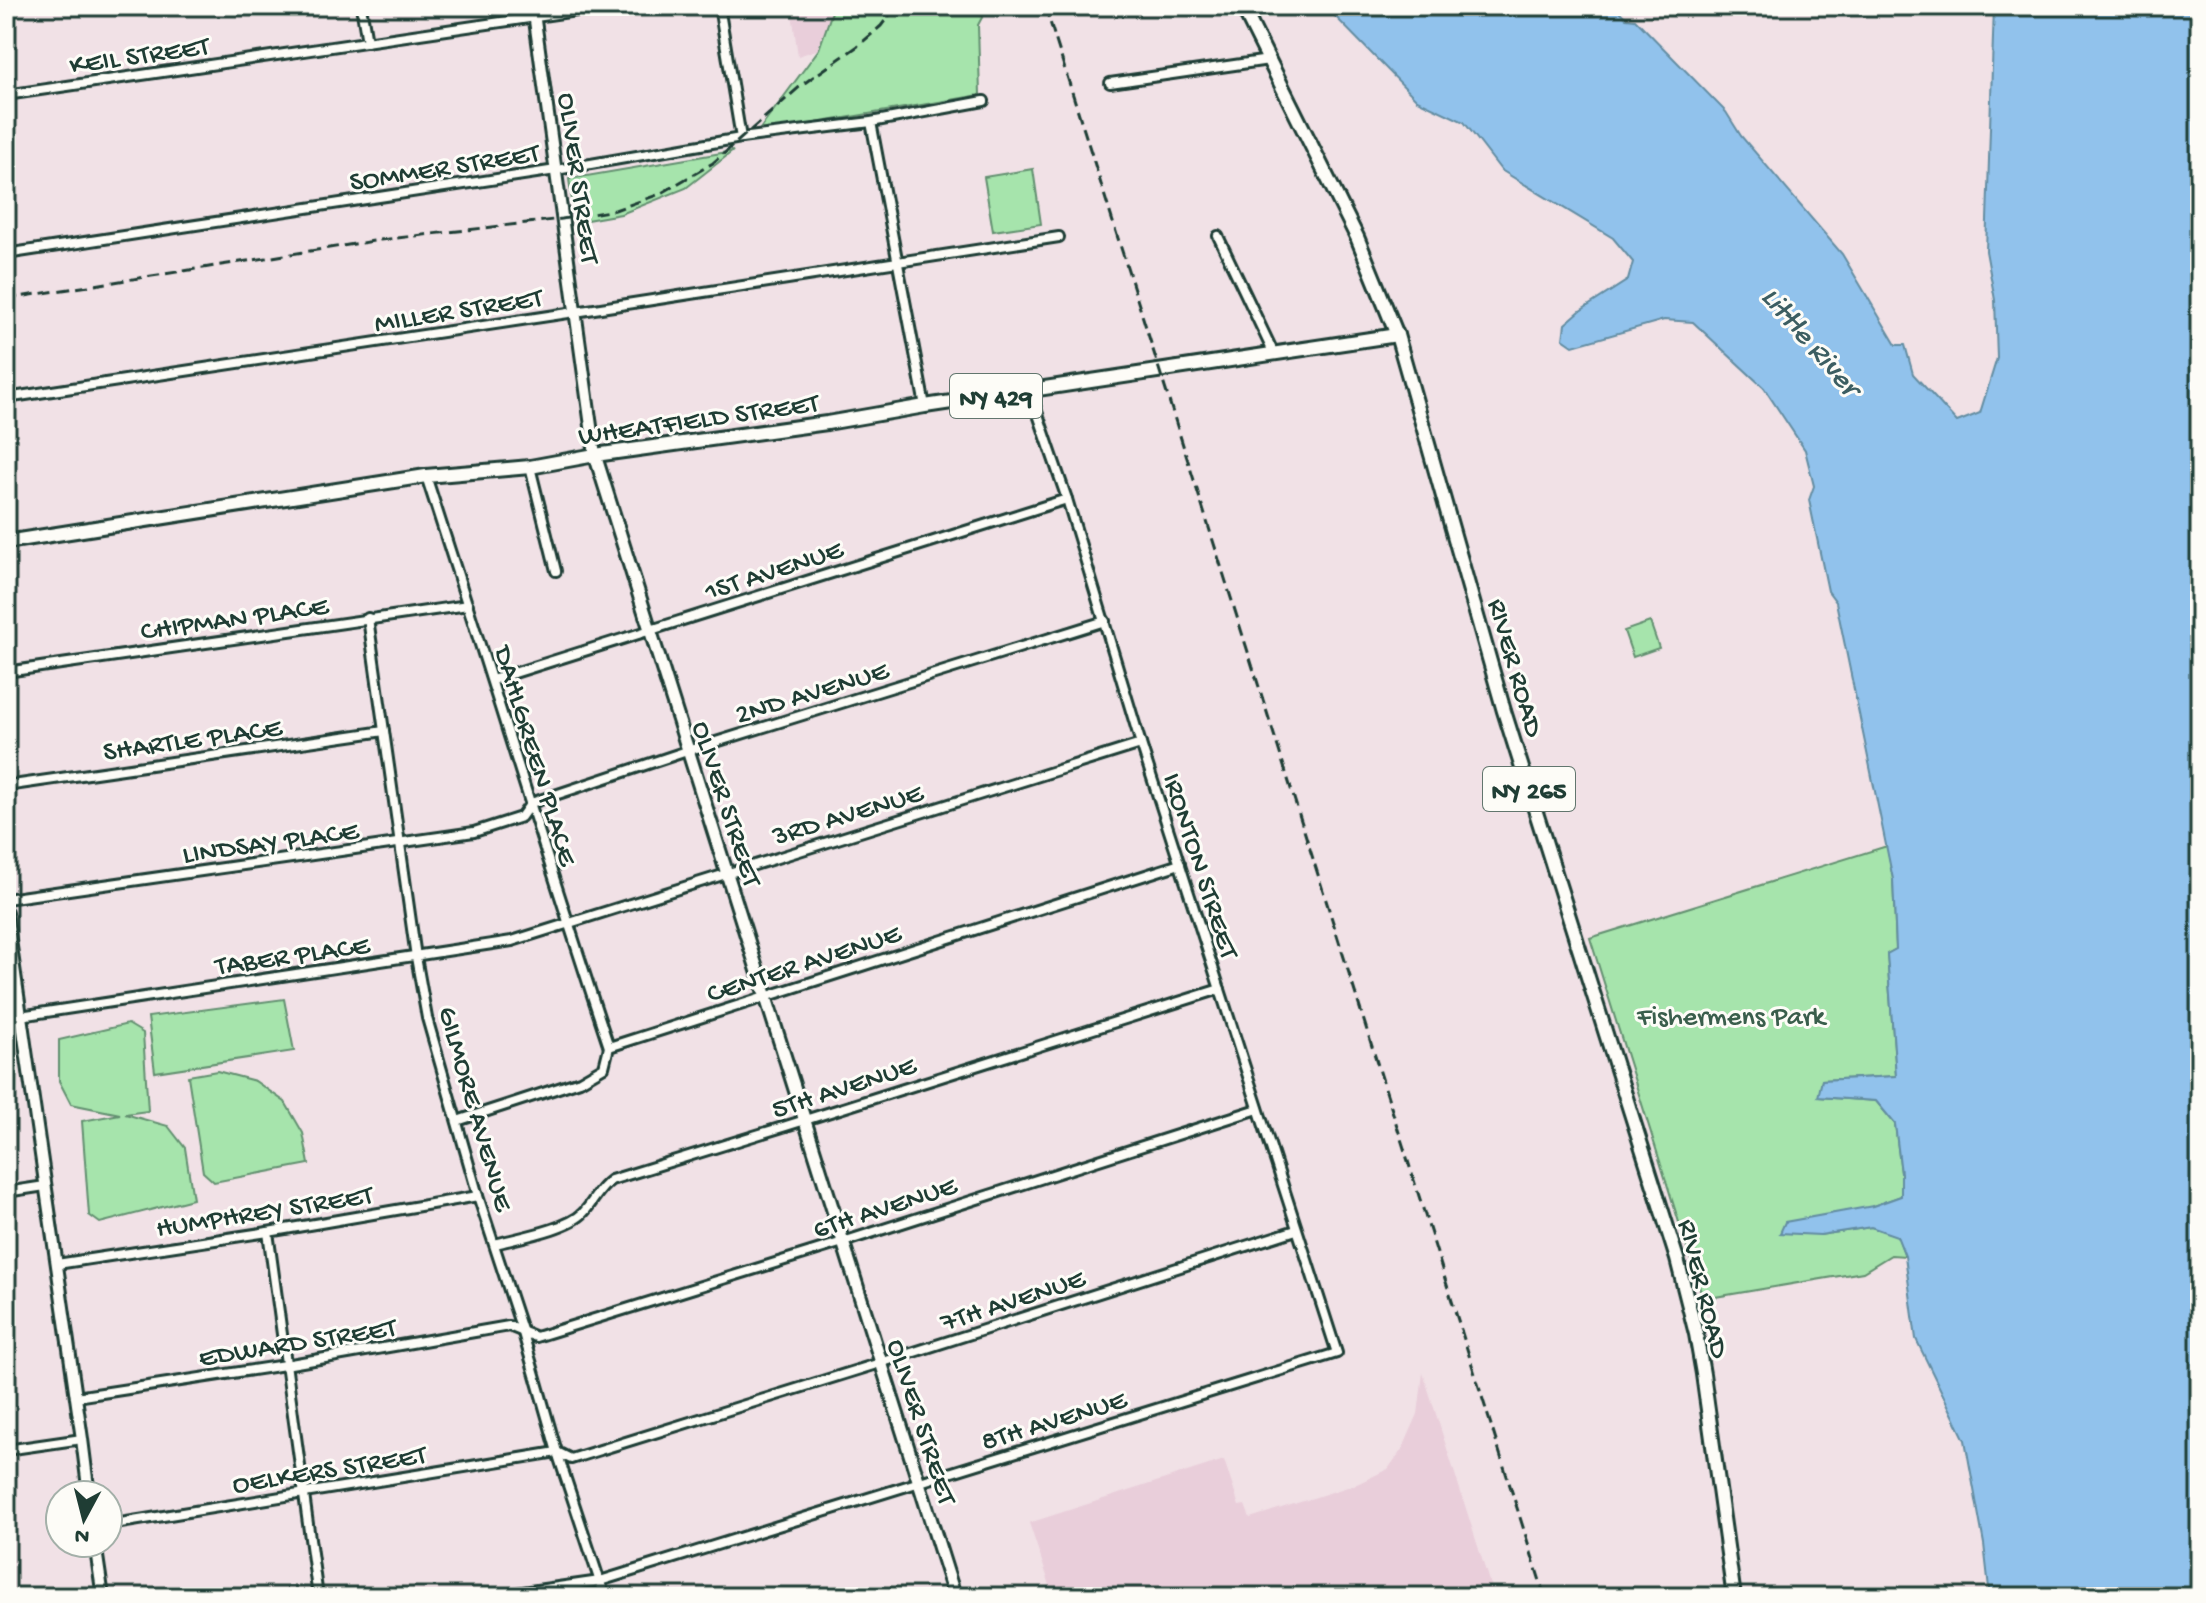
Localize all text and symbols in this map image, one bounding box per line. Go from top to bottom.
street label: KEIL STREET [68,31,213,84]
street label: OLIVER STREET [548,91,605,267]
street label: SOMMER STREET [348,138,543,201]
water label: Little River [1752,281,1869,409]
street label: MILLER STREET [372,283,546,342]
road number: NY 429 [950,374,1042,418]
street label: WHEATFIELD STREET [576,388,822,455]
street label: 1ST AVENUE [700,534,849,610]
street label: CHIPMAN PLACE [139,591,332,650]
street label: RIVER ROAD [1478,595,1549,742]
street label: DAHLGREEN PLACE [484,641,583,872]
street label: 2ND AVENUE [732,655,894,733]
street label: SHARTLE PLACE [101,712,286,770]
street label: OLIVER STREET [682,717,767,893]
road number: NY 265 [1483,767,1575,811]
street label: IRONTON STREET [1153,769,1245,965]
street label: 3RD AVENUE [768,777,929,855]
street label: LINDSAY PLACE [180,816,362,873]
street label: CENTER AVENUE [703,918,907,1012]
street label: TABER PLACE [212,930,373,985]
park label: Fishermens Park [1636,1002,1828,1035]
street label: GILMORE AVENUE [429,1003,519,1217]
street label: 5TH AVENUE [768,1050,922,1128]
street label: 6TH AVENUE [809,1170,963,1248]
street label: HUMPHREY STREET [154,1180,377,1247]
street label: RIVER ROAD [1668,1216,1735,1363]
street label: 7TH AVENUE [936,1263,1091,1341]
street label: EDWARD STREET [197,1312,400,1376]
street label: OLIVER STREET [877,1335,962,1511]
street label: 8TH AVENUE [978,1384,1132,1460]
street label: OELKERS STREET [230,1440,430,1503]
north arrow [44,1479,124,1559]
text: N [73,1521,91,1549]

